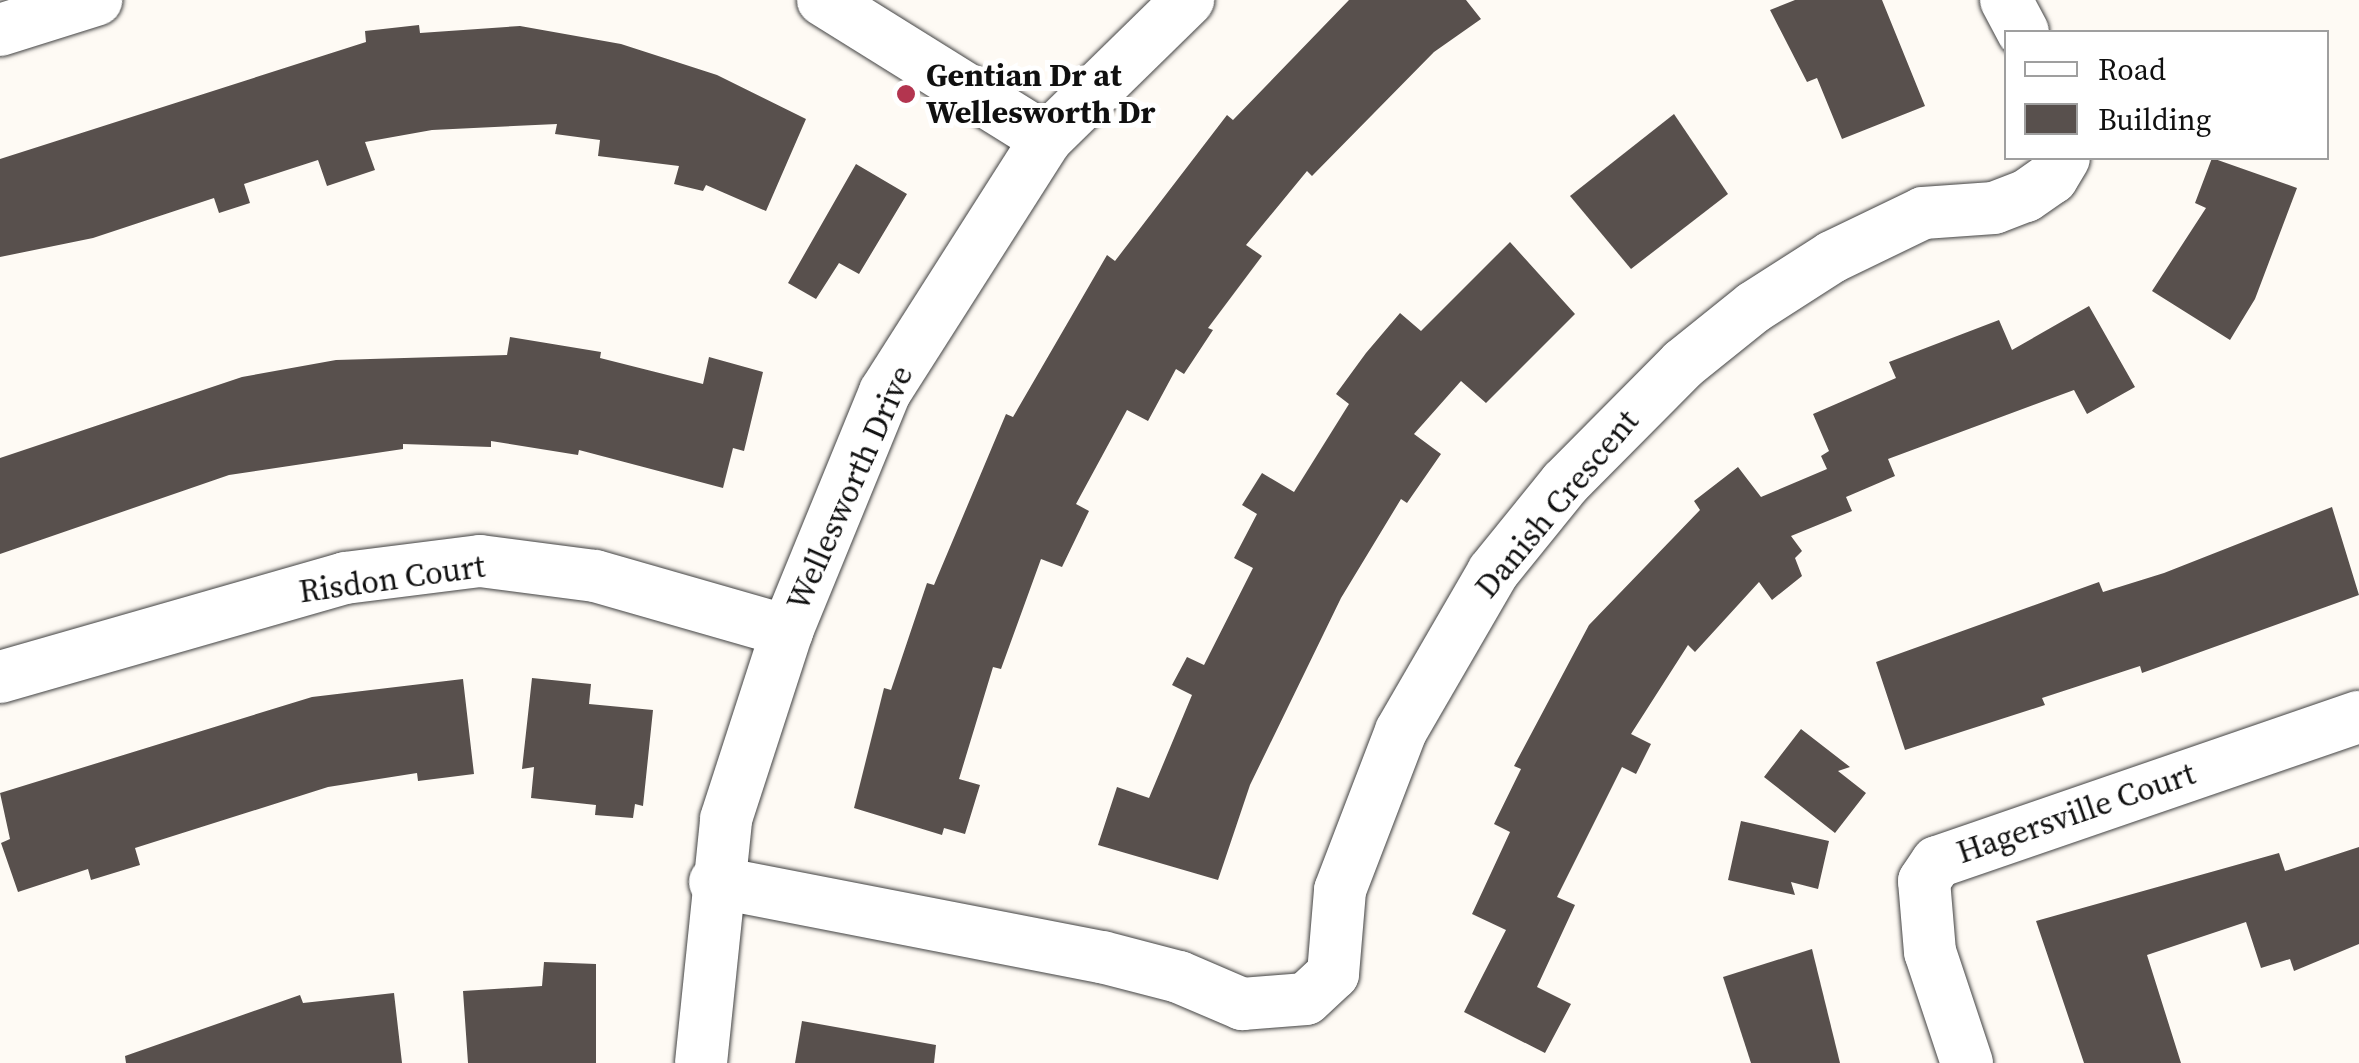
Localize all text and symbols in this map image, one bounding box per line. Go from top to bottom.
legend [2004,30,2329,160]
text: Road [2098,49,2166,90]
place label: Gentian Dr at Wellesworth Dr [926,57,1155,132]
marker: Gentian Dr at Wellesworth Dr [895,83,917,105]
text: Building [2098,99,2211,140]
street label: Wellesworth Drive [779,360,921,616]
street label: Danish Crescent [1467,402,1647,606]
street label: Risdon Court [297,547,487,611]
street label: Hagersville Court [1952,754,2200,872]

